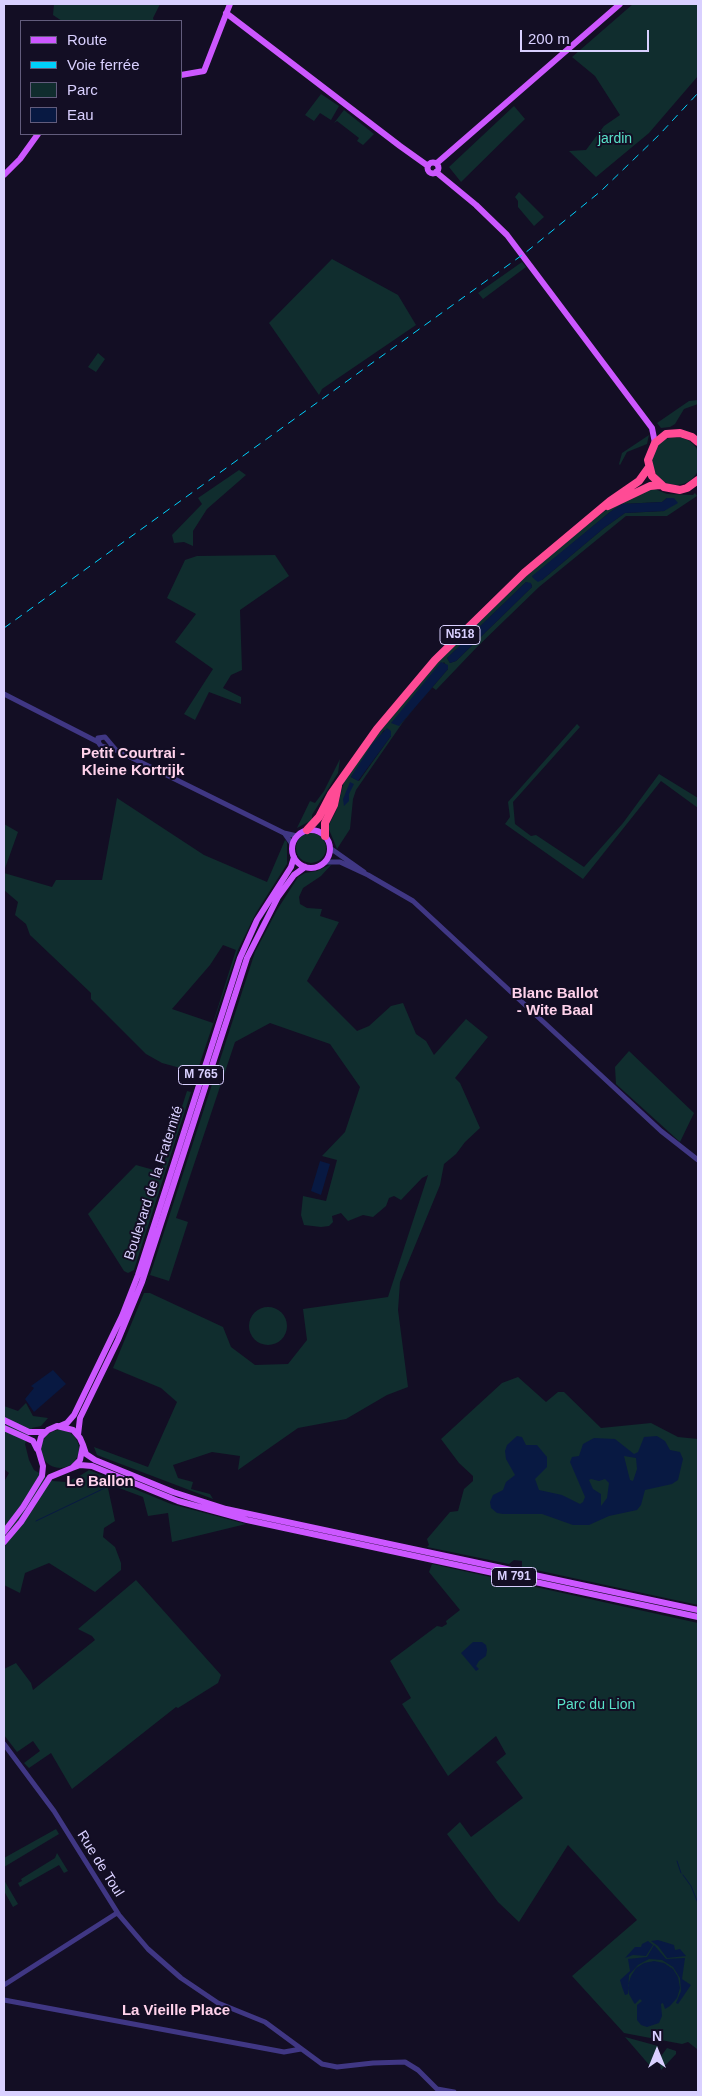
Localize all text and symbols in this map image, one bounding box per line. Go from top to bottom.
legend [20,20,182,135]
scale bar [522,20,651,52]
text: 200 m [528,30,570,47]
text: Route [67,31,107,48]
text: Voie ferrée [67,56,140,73]
text: Parc [67,81,98,98]
text: Eau [67,106,94,123]
park label: jardin [598,131,632,147]
road number: N518 [440,626,480,644]
district label: Petit Courtrai - Kleine Kortrijk [81,745,185,780]
district label: Blanc Ballot - Wite Baal [512,985,598,1020]
road number: M 765 [178,1066,224,1084]
street label: Boulevard de la Fraternité [121,1104,187,1262]
district label: Le Ballon [66,1473,134,1491]
road number: M 791 [492,1568,536,1586]
park label: Parc du Lion [557,1697,635,1713]
street label: Rue de Toul [73,1828,127,1900]
district label: La Vieille Place [122,2002,230,2020]
north arrow [632,2026,682,2076]
text: N [652,2028,662,2044]

